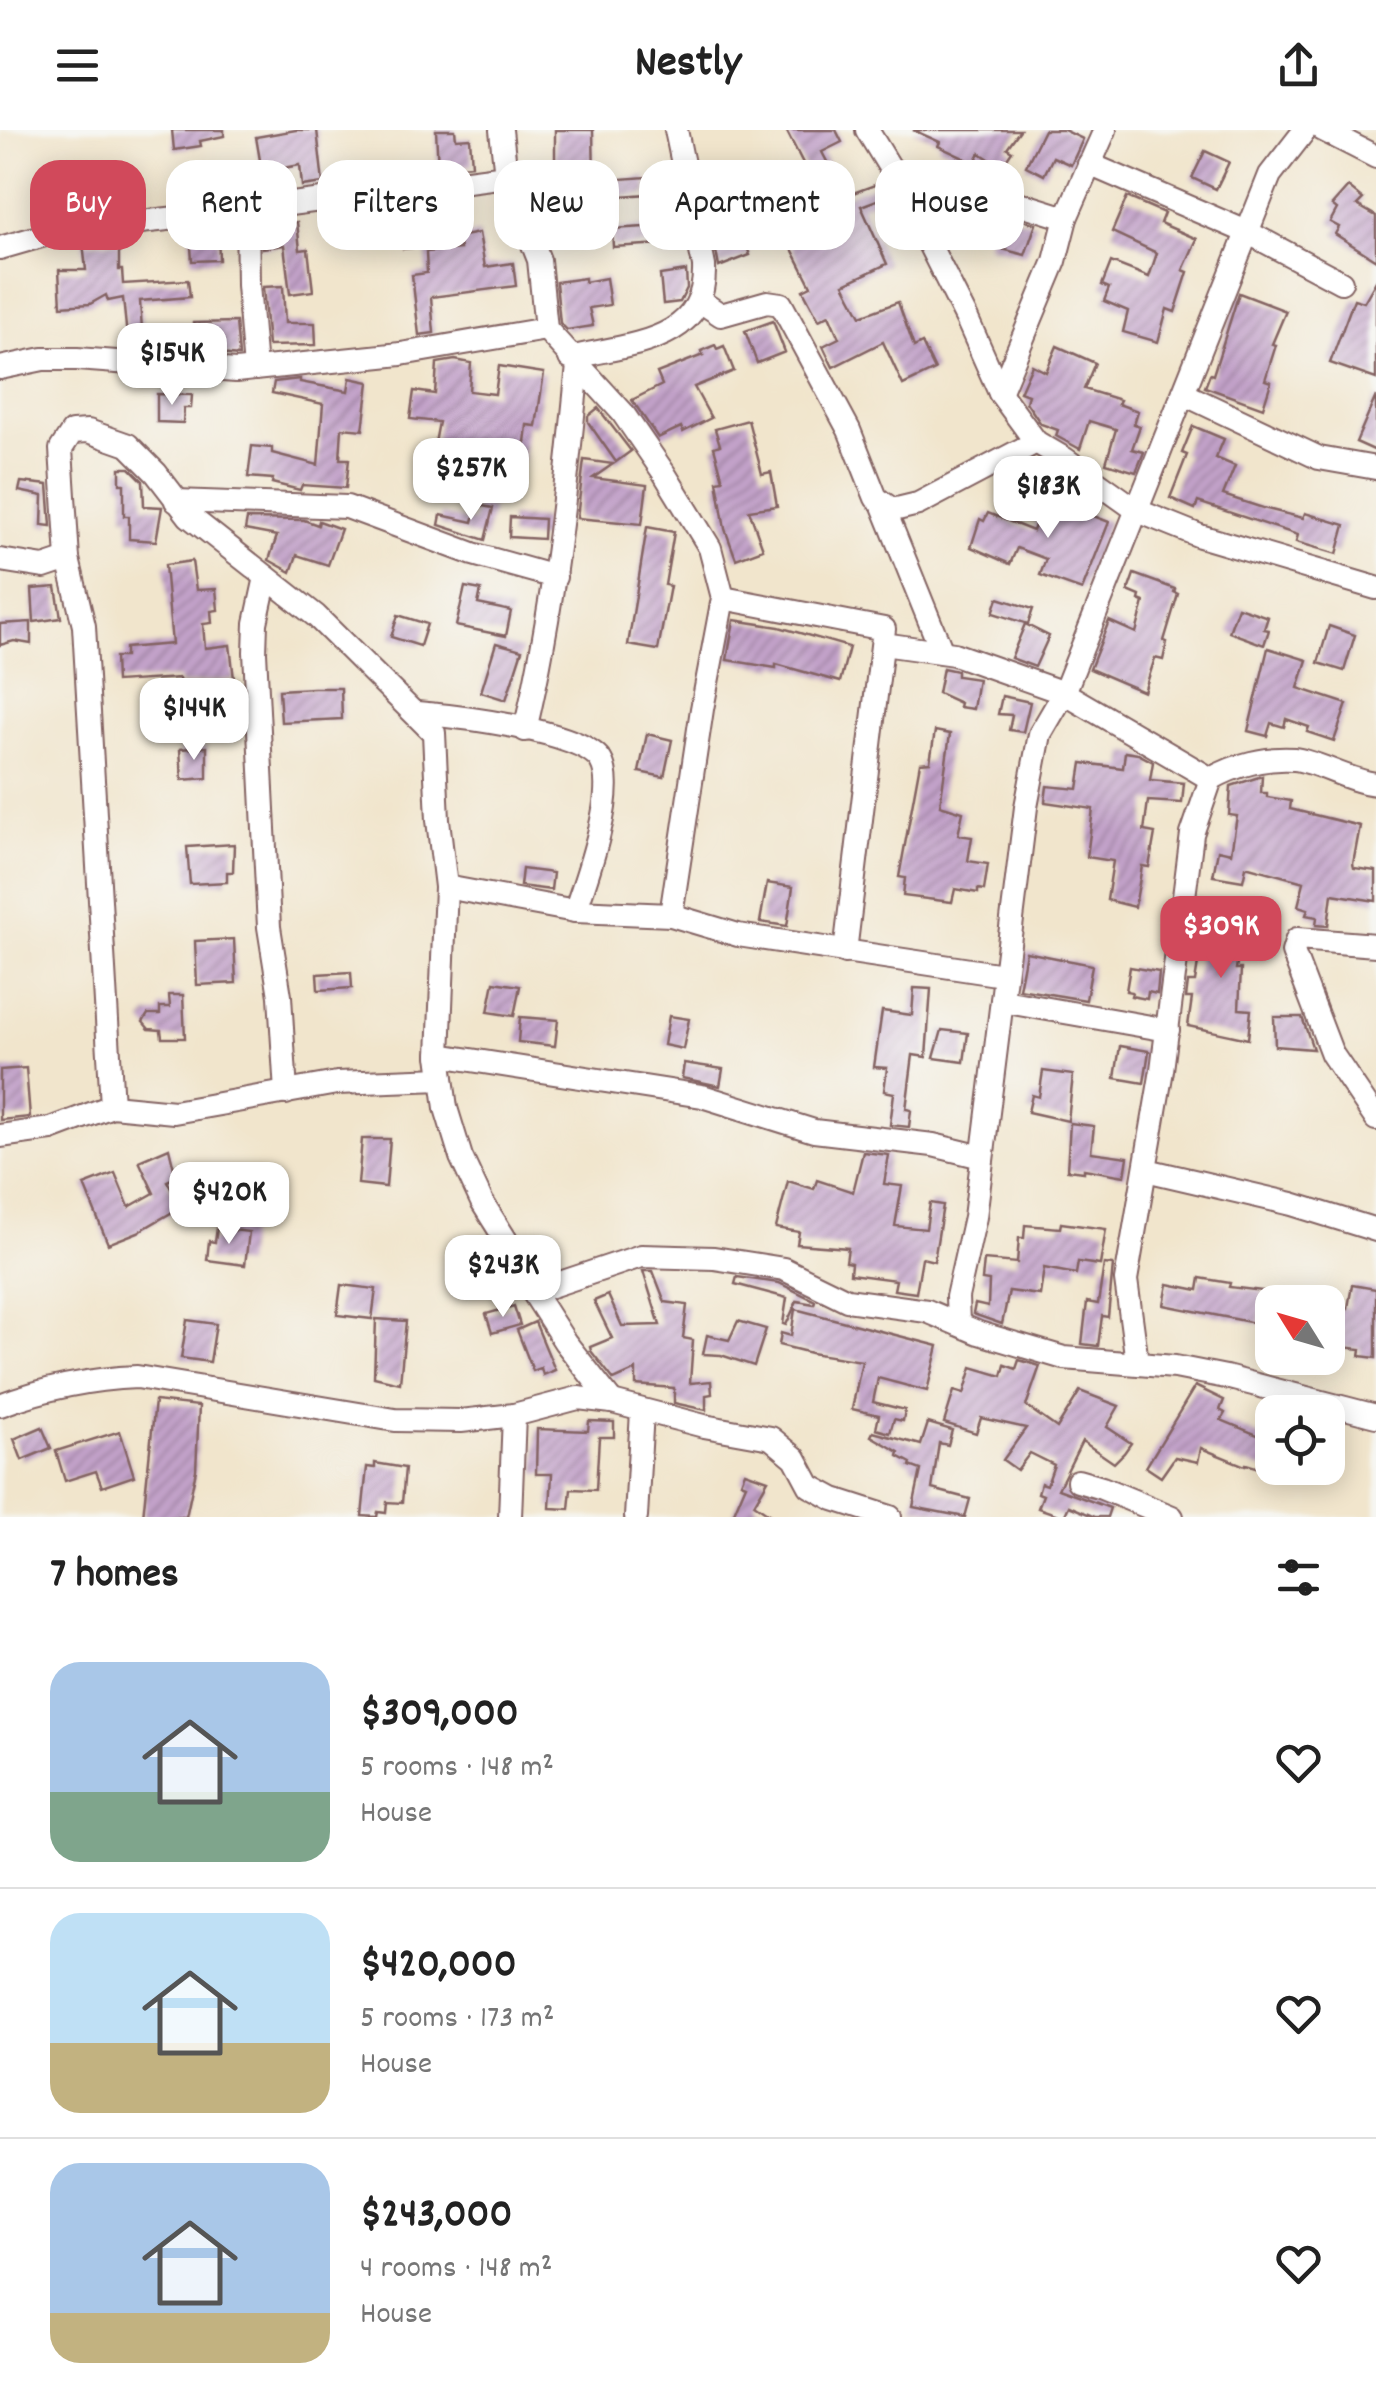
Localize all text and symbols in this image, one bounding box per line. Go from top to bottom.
text: Nestly [635,33,741,97]
icon: menu [50,38,105,93]
icon: share [1271,38,1326,93]
chip: Buy [30,160,146,250]
chip: Rent [166,160,297,250]
chip: Filters [317,160,474,250]
chip: New [494,160,619,250]
chip: Apartment [639,160,855,250]
chip: House [875,160,1024,250]
pin: $154K [102,323,242,408]
text: $154K [139,332,205,378]
pin: $257K [401,438,541,523]
text: $257K [435,447,507,493]
pin: $183K [978,456,1118,541]
text: $183K [1015,465,1081,511]
pin: $144K [124,678,264,763]
text: $144K [162,687,226,733]
pin: $309K [1151,896,1291,981]
text: $309K [1182,905,1260,951]
pin: $420K [159,1162,299,1247]
text: $420K [191,1171,267,1217]
pin: $243K [433,1235,573,1320]
text: $243K [467,1244,539,1290]
north arrow [1255,1285,1345,1375]
map controls [1255,1285,1345,1485]
button: locate [1255,1395,1345,1485]
text: 7 homes [50,1547,179,1607]
icon: filters [1271,1550,1326,1605]
text: $309,000 [360,1686,519,1746]
icon: home [130,1702,250,1822]
icon: heart [1271,1735,1326,1790]
text: 5 rooms · 148 m² [360,1746,554,1792]
text: House [360,1792,432,1838]
text: $420,000 [360,1937,517,1997]
icon: home [130,1953,250,2073]
icon: heart [1271,1986,1326,2041]
text: 5 rooms · 173 m² [360,1997,554,2043]
text: House [360,2043,432,2089]
text: $243,000 [360,2187,512,2247]
icon: home [130,2203,250,2323]
icon: heart [1271,2236,1326,2291]
text: 4 rooms · 148 m² [360,2247,552,2293]
text: House [360,2293,432,2339]

